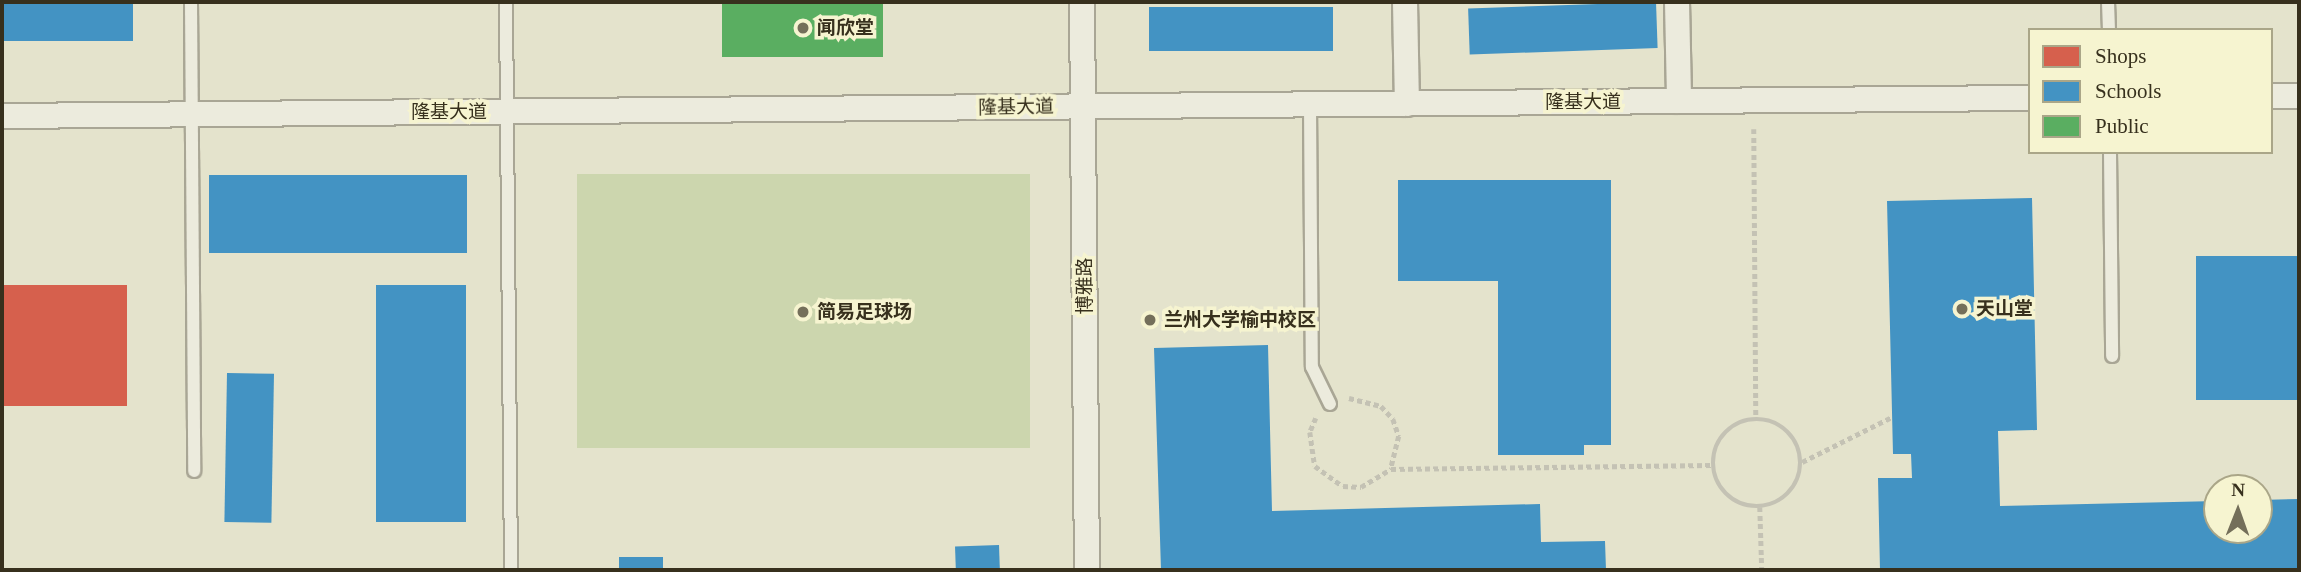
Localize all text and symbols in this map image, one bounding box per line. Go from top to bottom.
place label: 闻欣堂 [817,17,874,39]
marker: 闻欣堂 [795,20,811,36]
legend [2028,28,2273,154]
text: Shops [2095,44,2146,68]
text: Schools [2095,79,2162,103]
street label: 隆基大道 [1545,91,1621,113]
street label: 隆基大道 [978,95,1054,119]
street label: 隆基大道 [411,101,487,123]
text: Public [2095,114,2149,138]
street label: 博雅路 [1074,258,1096,314]
place label: 天山堂 [1976,298,2033,320]
place label: 简易足球场 [817,301,912,323]
marker: 天山堂 [1954,301,1970,317]
marker: 简易足球场 [795,304,811,320]
place label: 兰州大学榆中校区 [1164,309,1316,331]
marker: 兰州大学榆中校区 [1142,312,1158,328]
north arrow [2203,474,2273,544]
text: N [2231,479,2245,500]

